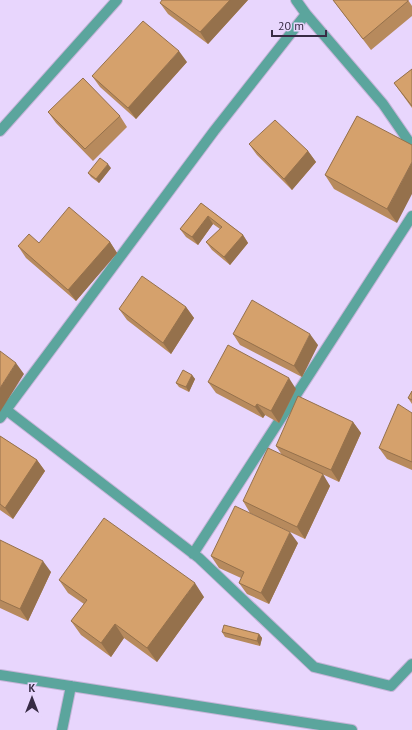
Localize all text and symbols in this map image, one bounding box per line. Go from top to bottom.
scale bar [272,12,326,38]
text: 20 m [278,18,304,33]
north arrow [12,678,52,718]
text: K [29,681,36,695]

